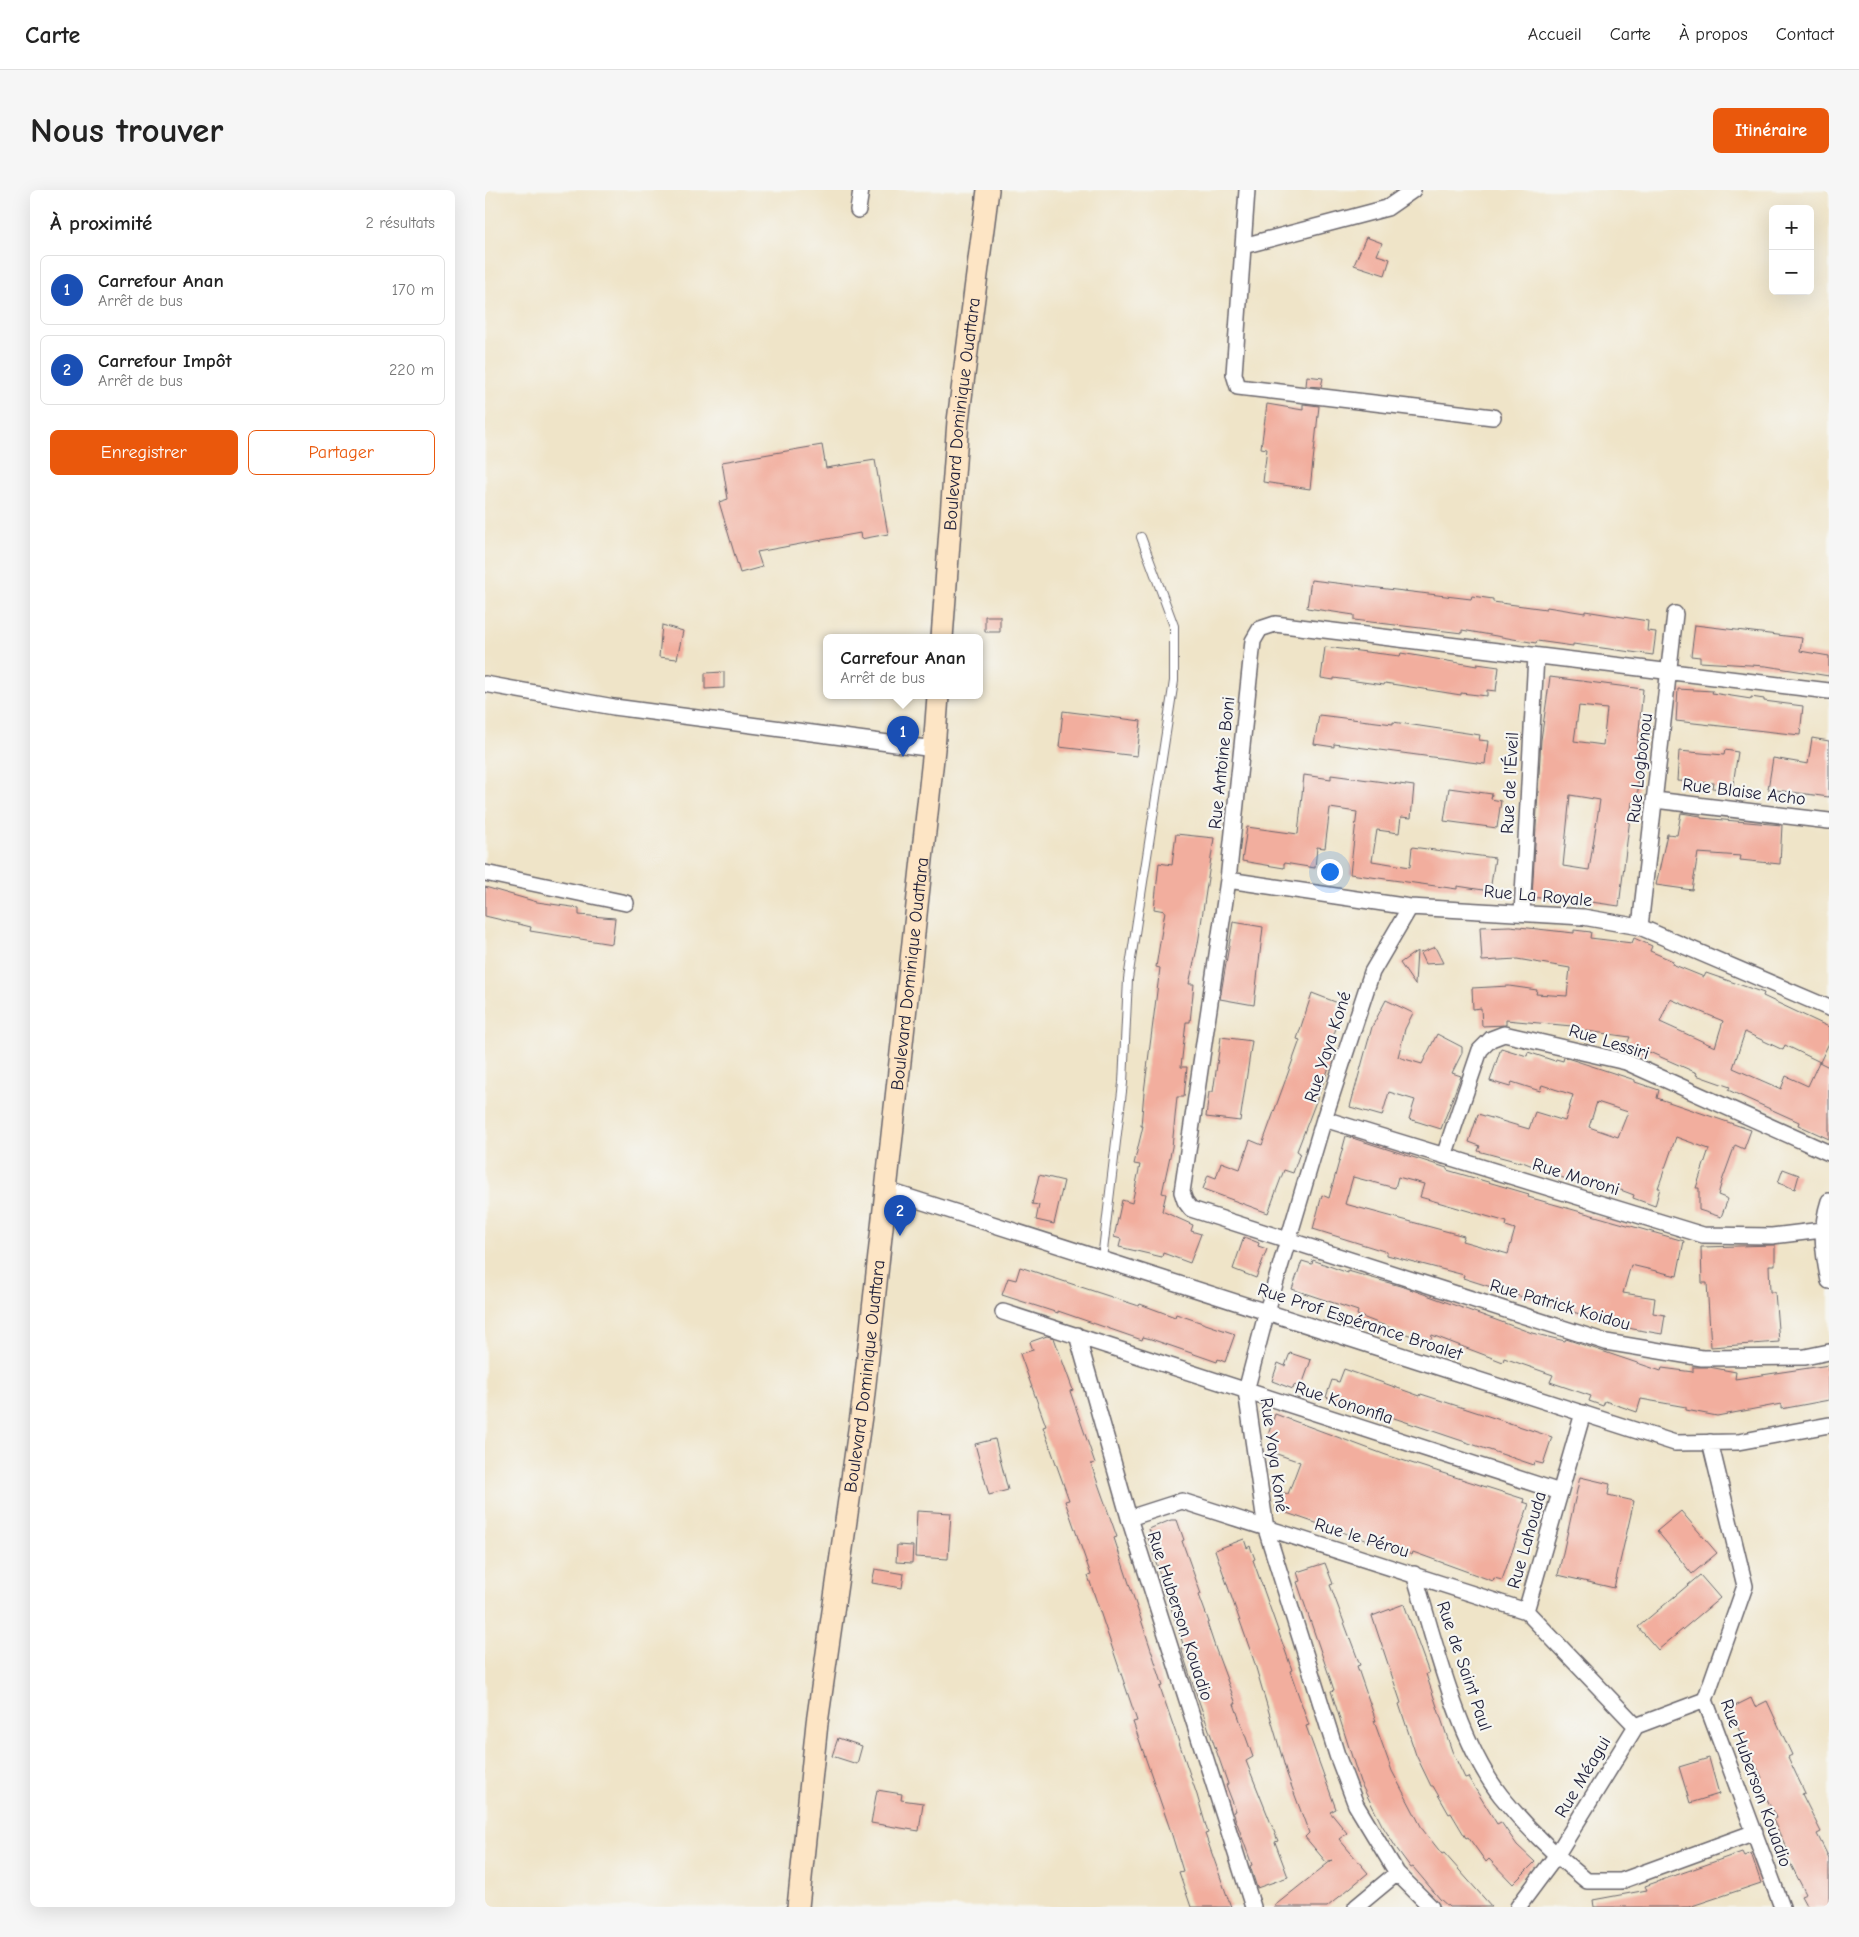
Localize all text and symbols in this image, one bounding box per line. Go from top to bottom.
text: Carte [25,21,80,49]
text: Accueil [1528,24,1582,45]
text: Carte [1610,24,1651,45]
text: À propos [1679,24,1748,45]
text: Contact [1776,24,1834,45]
button: Itinéraire [1713,108,1829,153]
text: Nous trouver [30,110,223,151]
map controls [1769,205,1814,295]
button: + [1769,205,1814,250]
text: À proximité [50,211,152,235]
text: 2 résultats [365,214,435,232]
button: − [1769,250,1814,295]
text: Carrefour Anan [98,270,224,292]
text: 1 [64,281,70,299]
text: 170 m [392,281,434,299]
text: Arrêt de bus [98,292,183,310]
street label: Boulevard Dominique Ouattara [939,296,984,531]
text: Carrefour Impôt [98,350,232,372]
text: 2 [63,361,71,379]
text: 220 m [389,361,434,379]
text: Arrêt de bus [98,372,183,390]
button: Enregistrer [50,430,238,475]
button: Partager [248,430,435,475]
popup [823,634,983,699]
text: Carrefour Anan [840,647,966,669]
text: Arrêt de bus [840,669,925,687]
street label: Rue Antoine Boni [1205,696,1239,830]
street label: Rue Logbonou [1623,712,1657,824]
pin: 1 [887,716,919,757]
street label: Rue de l'Éveil [1496,731,1523,835]
street label: Rue Blaise Acho [1681,774,1807,810]
street label: Boulevard Dominique Ouattara [886,856,933,1091]
your location [1317,859,1343,885]
street label: Rue La Royale [1483,881,1593,911]
street label: Rue Yaya Koné [1300,989,1356,1105]
street label: Rue Lessiri [1566,1020,1652,1064]
street label: Rue Moroni [1530,1154,1622,1200]
pin: 2 [884,1195,916,1236]
street label: Boulevard Dominique Ouattara [840,1259,889,1494]
street label: Rue Patrick Koidou [1487,1275,1633,1335]
street label: Rue Prof Espérance Broalet [1255,1279,1466,1365]
street label: Rue Kononfla [1292,1377,1396,1429]
street label: Rue Yaya Koné [1256,1396,1292,1514]
street label: Rue Lahouda [1503,1489,1551,1591]
street label: Rue le Pérou [1312,1514,1412,1562]
street label: Rue Huberson Kouadio [1143,1529,1217,1703]
street label: Rue de Saint Paul [1432,1598,1496,1734]
street label: Rue Huberson Kouadio [1716,1696,1796,1870]
street label: Rue Méagui [1551,1733,1615,1821]

